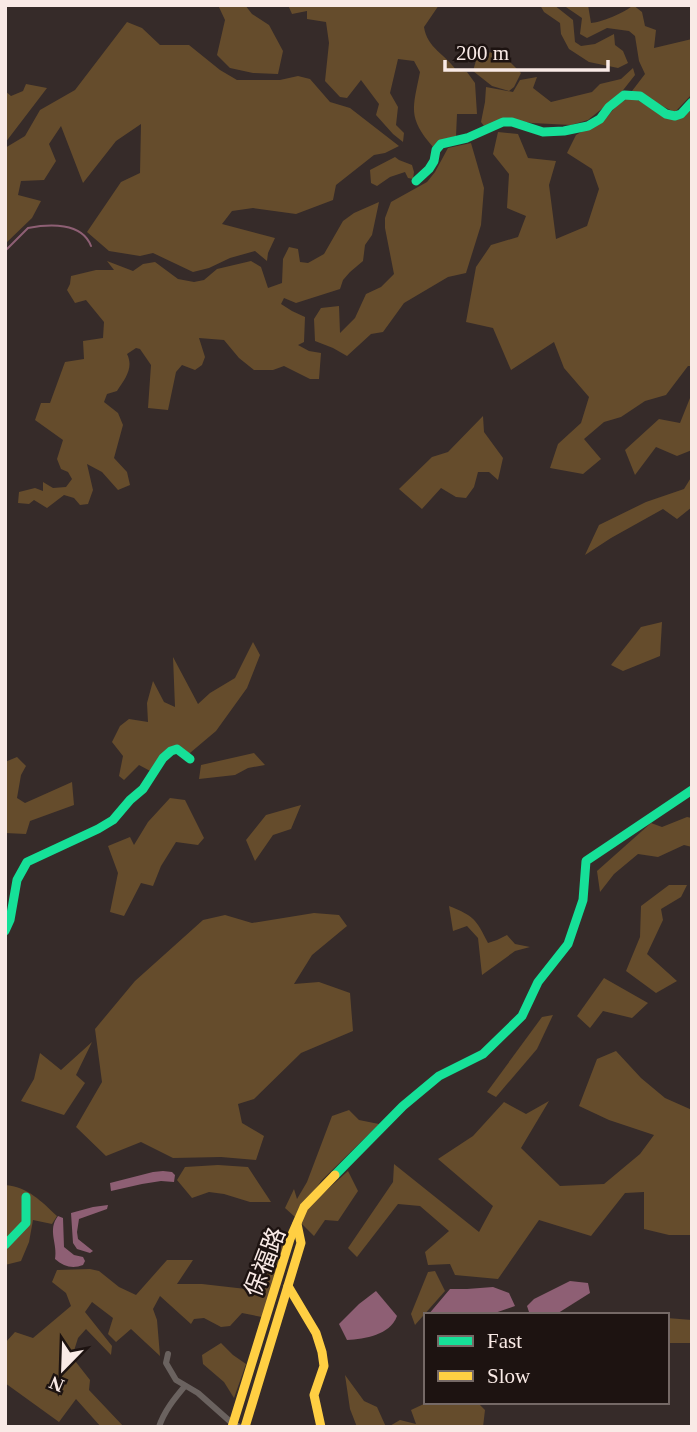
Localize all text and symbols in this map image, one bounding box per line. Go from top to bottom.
scale bar [445,28,608,72]
text: 200 m [456,41,509,65]
street label: 保福路 [240,1224,290,1300]
legend [424,1313,669,1404]
text: Fast [487,1329,522,1353]
north arrow [28,1334,98,1404]
text: Slow [487,1364,531,1388]
text: N [46,1372,67,1397]

